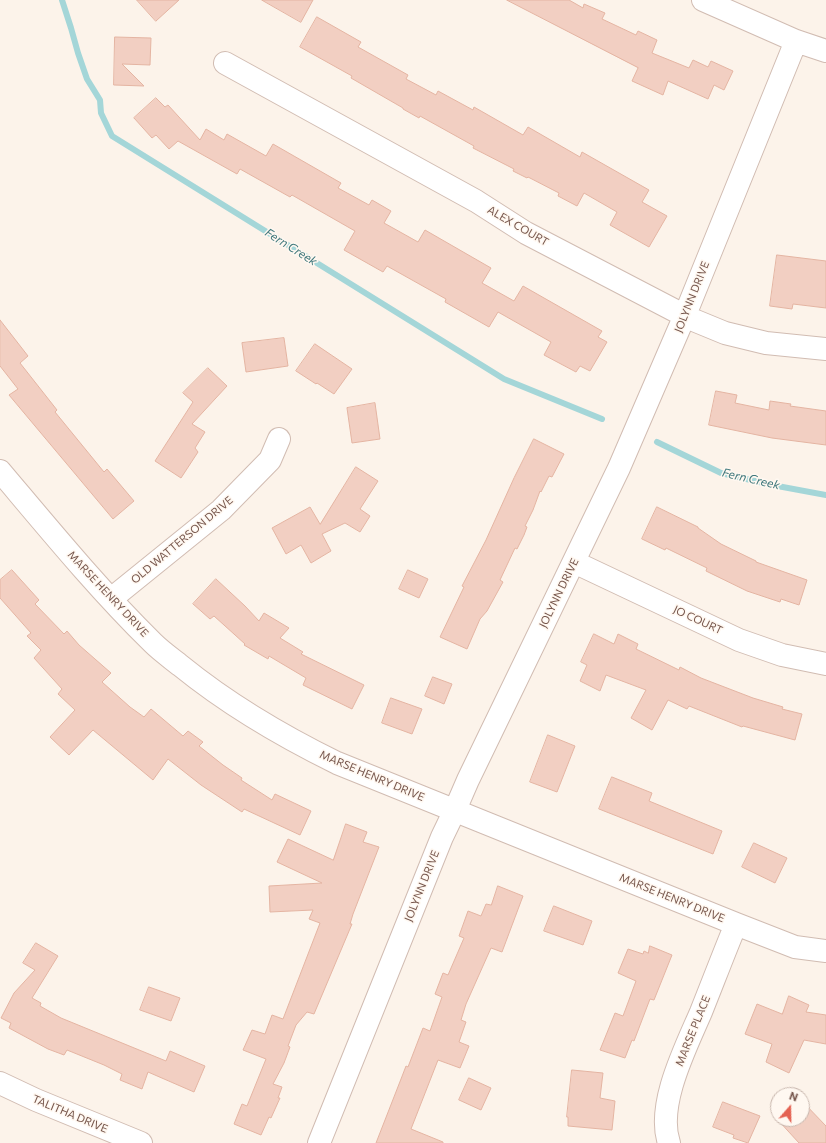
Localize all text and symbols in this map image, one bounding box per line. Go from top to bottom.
street label: ALEX COURT [485,203,551,249]
water label: Fern Creek [262,225,320,269]
street label: JOLYNN DRIVE [672,259,712,335]
water label: Fern Creek [721,465,781,493]
street label: OLD WATTERSON DRIVE [128,493,236,587]
street label: MARSE HENRY DRIVE [65,548,151,640]
street label: JOLYNN DRIVE [536,556,582,630]
street label: JO COURT [671,603,725,637]
street label: MARSE HENRY DRIVE [318,748,426,804]
street label: JOLYNN DRIVE [402,848,442,924]
street label: MARSE HENRY DRIVE [617,871,727,925]
street label: MARSE PLACE [673,994,713,1068]
north arrow [770,1087,810,1127]
text: N [788,1089,800,1104]
street label: TALITHA DRIVE [30,1092,110,1136]

